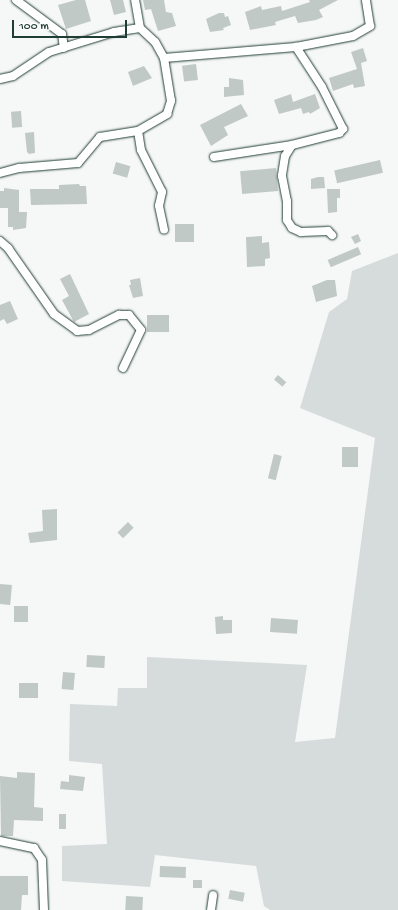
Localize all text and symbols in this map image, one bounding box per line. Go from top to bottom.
scale bar [14,12,129,38]
text: 100 m [19,20,49,34]

